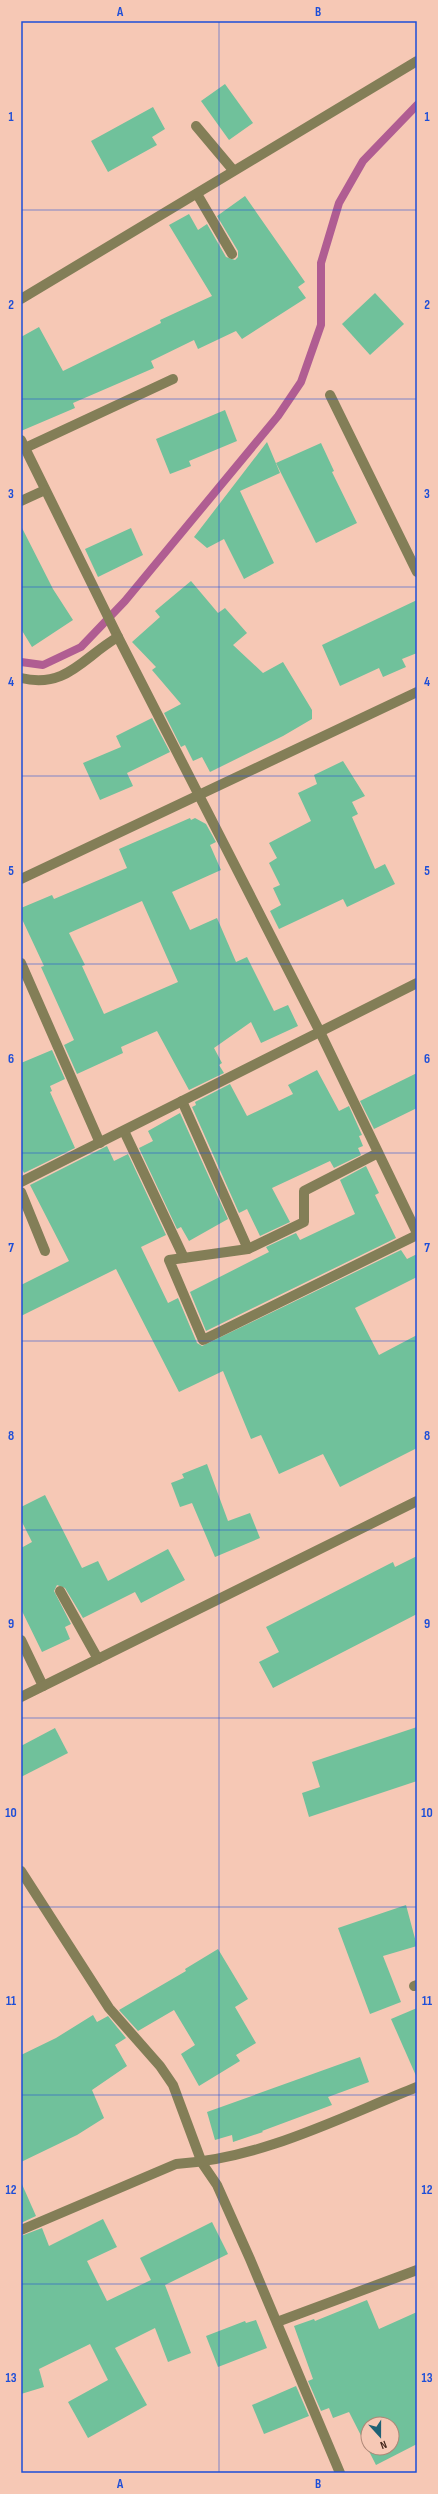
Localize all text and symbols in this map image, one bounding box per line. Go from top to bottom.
text: A [116,4,124,20]
text: B [315,4,321,20]
text: 1 [8,109,14,125]
text: 1 [424,109,430,125]
text: 2 [8,297,14,313]
text: 2 [424,297,430,313]
text: 3 [8,486,14,502]
text: 3 [424,486,430,502]
text: 4 [8,674,14,690]
text: 4 [424,674,430,690]
text: 5 [8,863,14,879]
text: 5 [424,863,430,879]
text: 6 [8,1051,14,1067]
text: 6 [424,1051,430,1067]
text: 7 [8,1240,14,1256]
text: 7 [424,1240,430,1256]
text: 8 [8,1428,14,1444]
text: 8 [424,1428,430,1444]
text: 9 [8,1616,14,1632]
text: 9 [424,1616,430,1632]
text: 10 [5,1805,17,1821]
text: 10 [421,1805,433,1821]
text: 11 [6,1993,16,2009]
text: 11 [422,1993,432,2009]
text: 12 [6,2182,17,2198]
text: 12 [422,2182,433,2198]
text: 13 [6,2370,17,2386]
text: 13 [422,2370,433,2386]
north arrow [360,2416,400,2456]
text: N [378,2438,388,2452]
text: A [116,2476,124,2492]
text: B [315,2476,321,2492]

